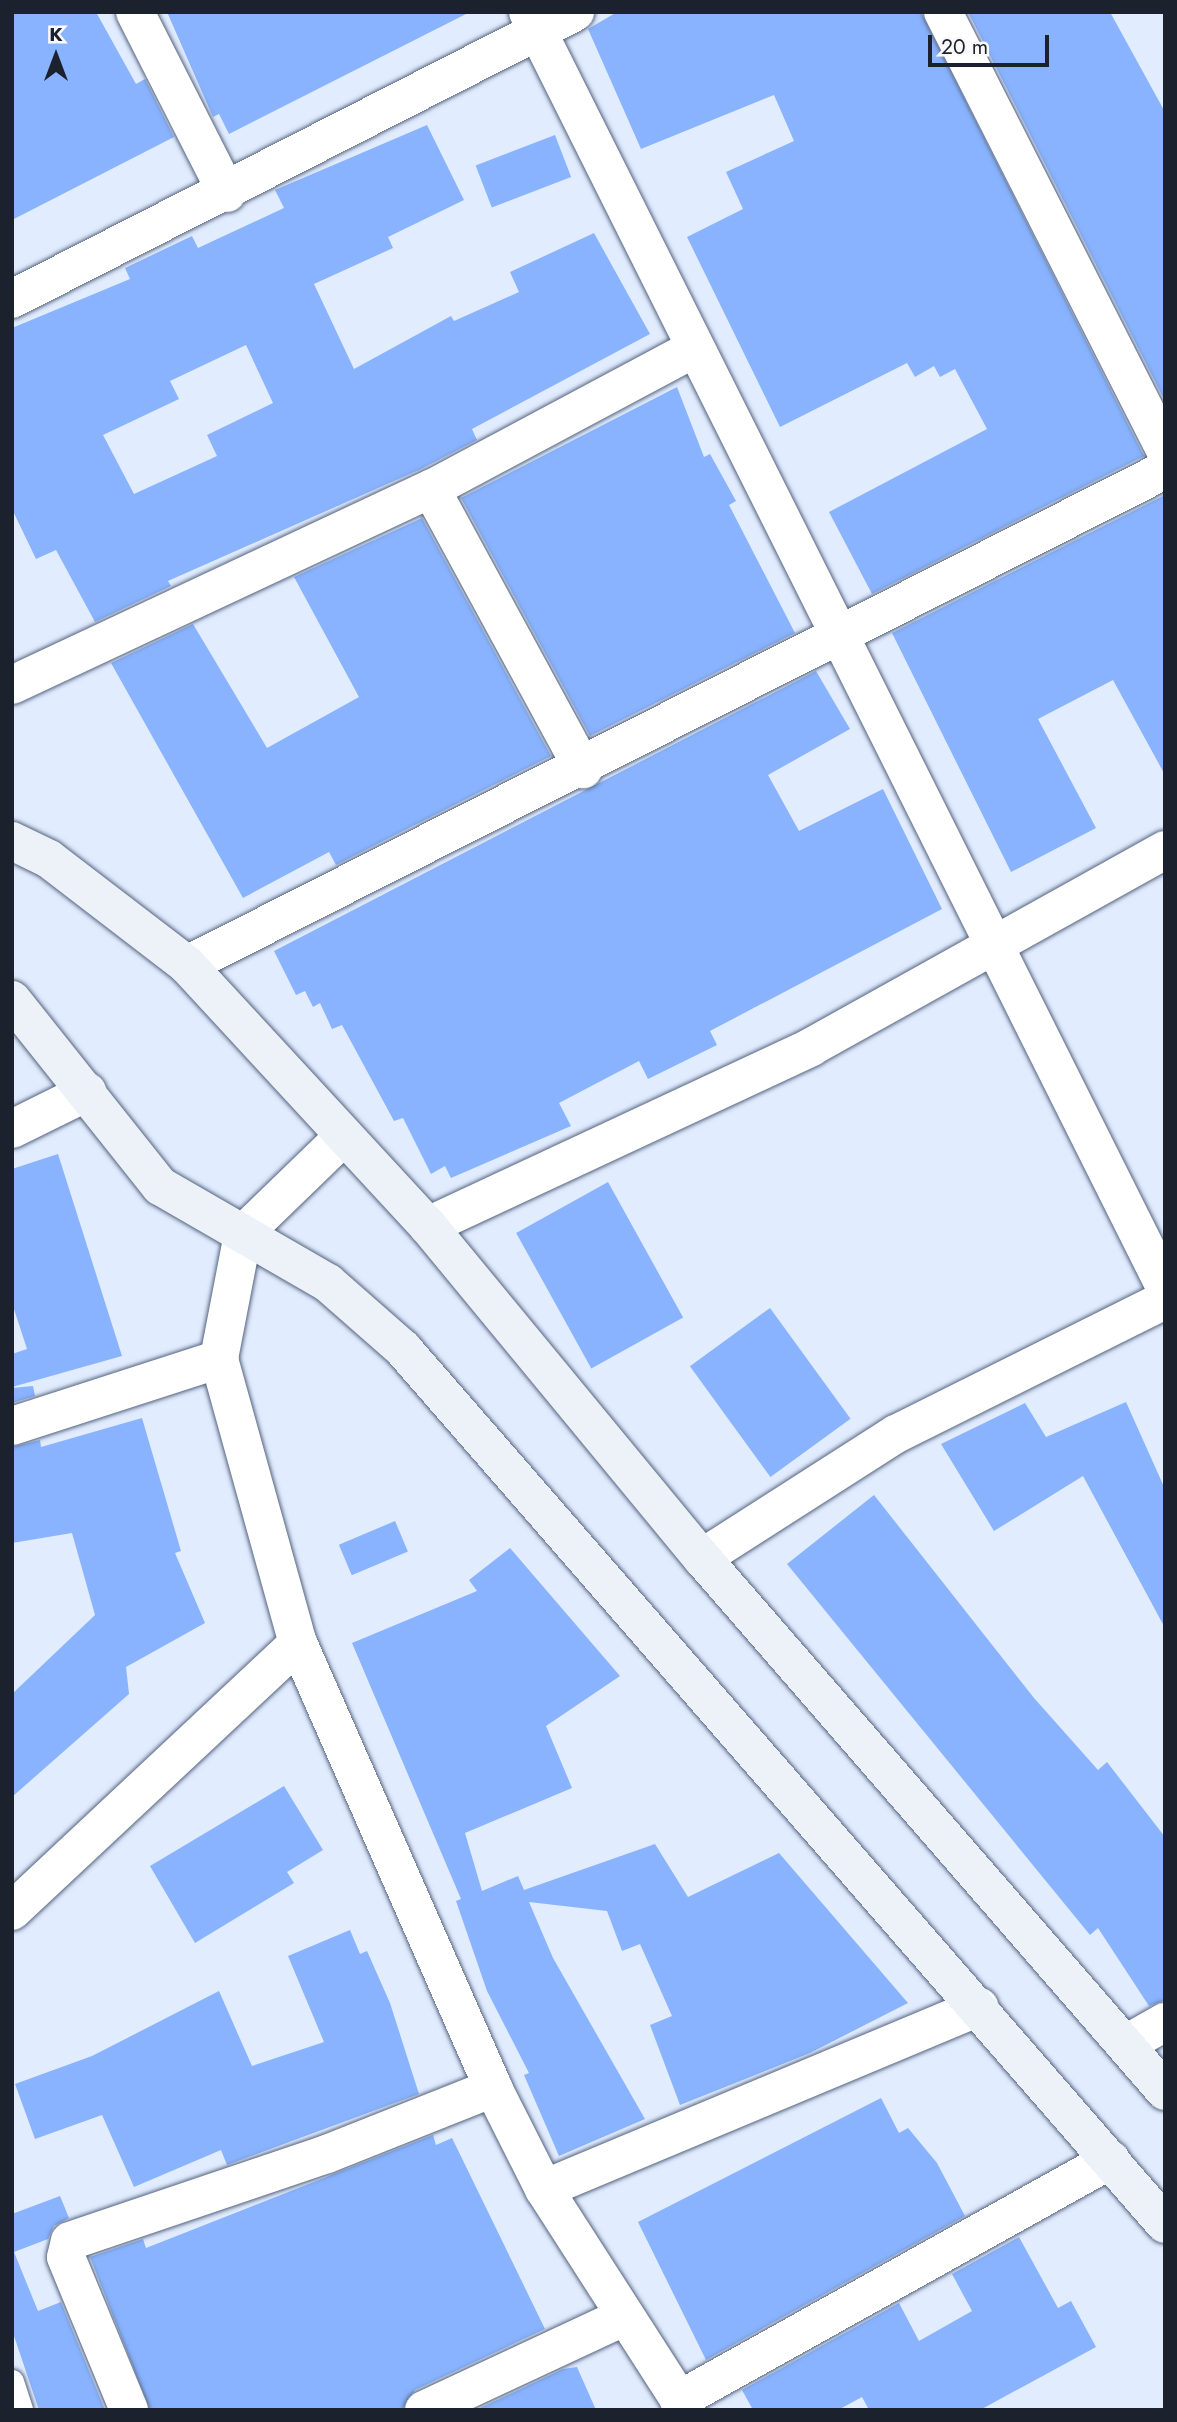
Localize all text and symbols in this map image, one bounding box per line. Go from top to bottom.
north arrow [21,21,91,91]
text: K [49,21,63,48]
scale bar [932,21,1053,65]
text: 20 m [941,32,988,62]

